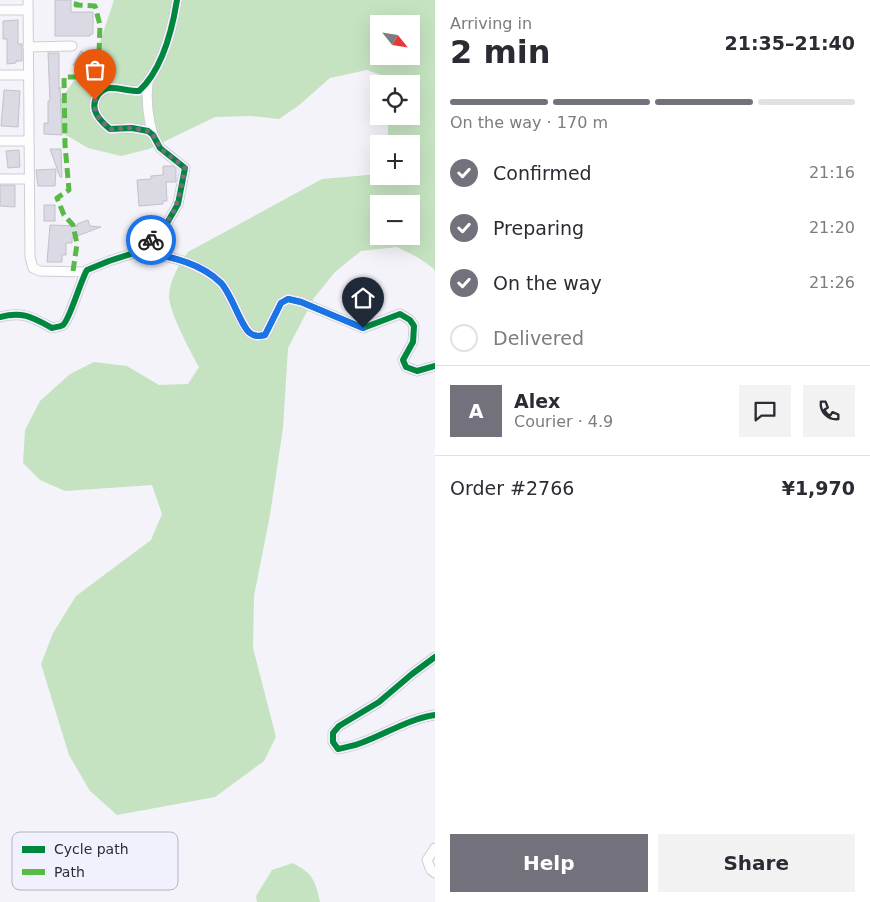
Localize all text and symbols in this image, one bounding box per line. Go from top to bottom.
text: Arriving in [450,14,532,33]
north arrow [370,15,420,65]
map controls [370,15,420,245]
text: 21:35–21:40 [725,32,855,54]
text: 2 min [450,33,551,71]
pin [74,49,116,100]
icon: bag [81,56,109,84]
button: locate [370,75,420,125]
text: On the way · 170 m [450,113,608,132]
button: + [370,135,420,185]
icon: check [450,159,478,187]
text: Confirmed [493,162,592,184]
text: 21:16 [809,163,855,182]
button: − [370,195,420,245]
icon: check [450,214,478,242]
courier [126,215,176,265]
text: Preparing [493,217,584,239]
text: 21:20 [809,218,855,237]
icon: bike [137,226,165,254]
icon: check [450,269,478,297]
text: On the way [493,272,602,294]
text: 21:26 [809,273,855,292]
pin [342,277,384,328]
icon: home [349,284,377,312]
text: Delivered [493,327,584,349]
button: chat [739,385,791,437]
button: phone [803,385,855,437]
text: Alex [514,390,560,412]
text: A [469,400,483,422]
text: Courier · 4.9 [514,412,613,431]
text: Order #2766 [450,477,574,499]
text: ¥1,970 [782,477,855,499]
legend [12,832,178,890]
button: Help [450,834,648,892]
button: Share [658,834,855,892]
text: Cycle path [54,841,129,857]
text: Path [54,864,85,880]

